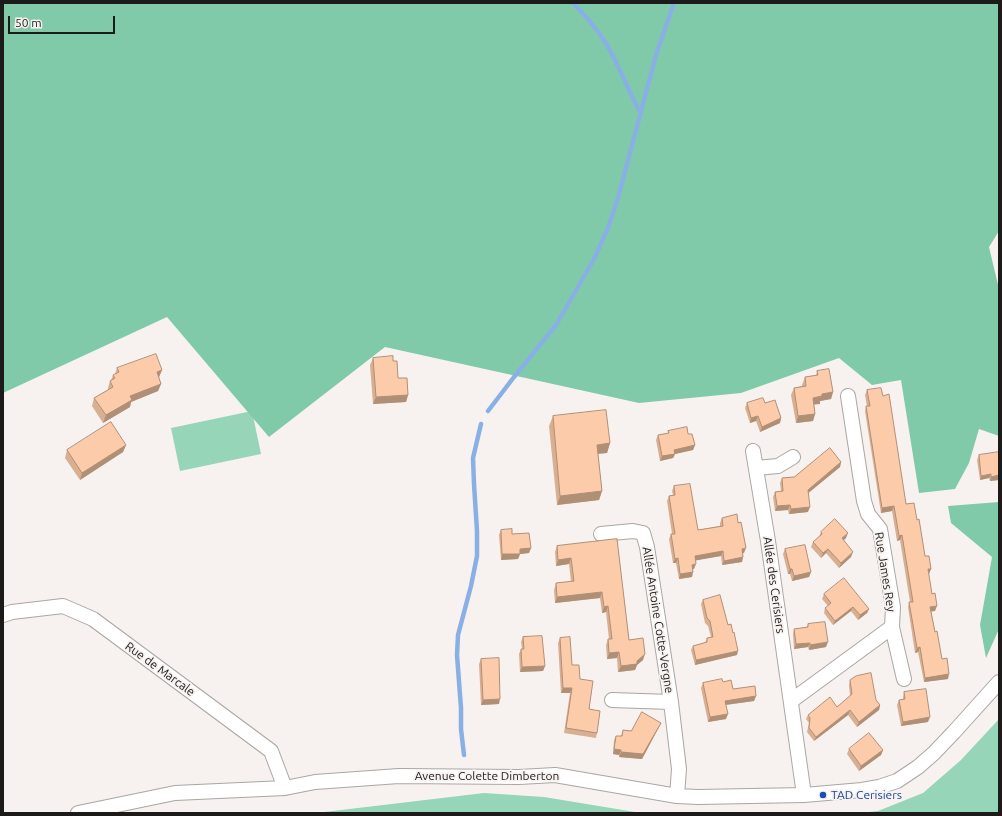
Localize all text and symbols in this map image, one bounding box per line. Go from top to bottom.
scale bar [10,8,117,34]
text: 50 m [15,16,42,29]
street label: Rue James Rey [872,531,898,613]
street label: Allée des Cerisiers [760,536,788,634]
street label: Allée Antoine Cotte-Vergne [639,546,677,694]
street label: Rue de Marcale [122,639,198,699]
street label: Avenue Colette Dimberton [415,769,559,783]
place label: TAD Cerisiers [831,788,902,802]
marker: TAD Cerisiers [818,790,828,800]

